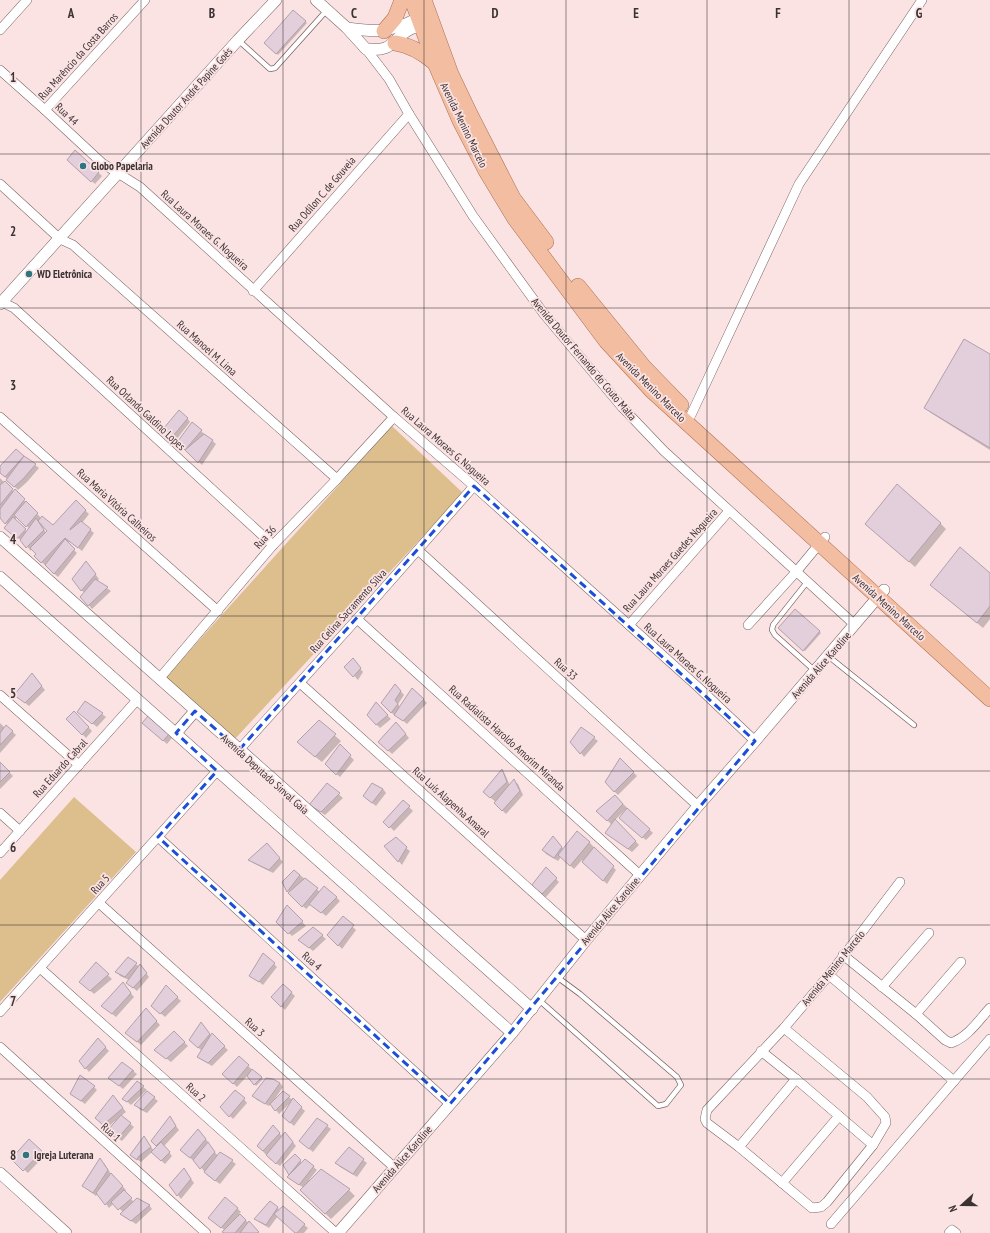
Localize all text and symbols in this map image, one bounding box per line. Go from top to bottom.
text: A [67,5,75,22]
text: B [209,5,215,22]
text: C [351,5,357,22]
text: D [492,5,499,22]
text: E [633,5,639,22]
text: F [775,5,781,22]
text: G [916,5,923,22]
street label: Rua Marêncio da Costa Barros [35,9,121,102]
street label: Avenida Doutor André Papine Goés [137,44,235,152]
text: 1 [10,69,16,86]
street label: Avenida Menino Marcelo [437,80,491,170]
street label: Rua 44 [52,100,82,128]
street label: Rua Odilon C. de Gouveia [285,153,359,235]
place label: Globo Papelaria [91,159,153,173]
marker: Globo Papelaria [78,161,88,171]
street label: Rua Laura Moraes G. Nogueira [158,187,252,273]
text: 2 [10,223,16,240]
place label: WD Eletrônica [36,267,93,281]
marker: WD Eletrônica [24,269,34,279]
street label: Avenida Doutor Fernando do Couto Malta [528,295,640,423]
street label: Rua Manoel M. Lima [174,317,240,379]
street label: Avenida Menino Marcelo [613,349,689,425]
street label: Rua Orlando Galdino Lopes [104,373,189,453]
text: 3 [10,377,16,394]
street label: Rua Laura Moraes G. Nogueira [399,404,493,488]
street label: Rua Maria Vitória Calheiros [74,466,160,545]
street label: Rua Laura Moraes Guedes Nogueira [620,505,720,615]
street label: Rua 36 [251,522,279,552]
text: 4 [10,531,17,548]
street label: Rua Celina Sacramento Silva [307,566,389,656]
street label: Avenida Menino Marcelo [850,571,928,644]
street label: Rua Laura Moraes G. Nogueira [641,620,735,706]
street label: Avenida Alice Karoline [788,628,854,701]
street label: Rua 33 [551,655,581,683]
street label: Rua Radialista Haroldo Amorim Miranda [446,682,568,794]
text: 5 [10,685,16,702]
street label: Avenida Deputado Sinval Gaia [218,731,312,817]
street label: Rua Eduardo Cabral [30,735,90,800]
street label: Rua Luís Alapenha Amaral [410,764,493,840]
text: 6 [10,839,16,856]
street label: Rua 5 [88,871,113,897]
street label: Avenida Alice Karoline [577,874,643,948]
street label: Avenida Menino Marcelo [798,927,868,1009]
street label: Rua 4 [299,949,325,974]
text: 7 [10,993,16,1010]
street label: Rua 3 [242,1015,268,1040]
street label: Rua 2 [183,1080,209,1105]
street label: Rua 1 [98,1120,124,1145]
street label: Avenida Alice Karoline [369,1122,435,1195]
text: 8 [10,1147,16,1164]
place label: Igreja Luterana [34,1148,94,1162]
marker: Igreja Luterana [21,1150,31,1160]
north arrow [942,1185,982,1225]
text: N [945,1203,960,1214]

